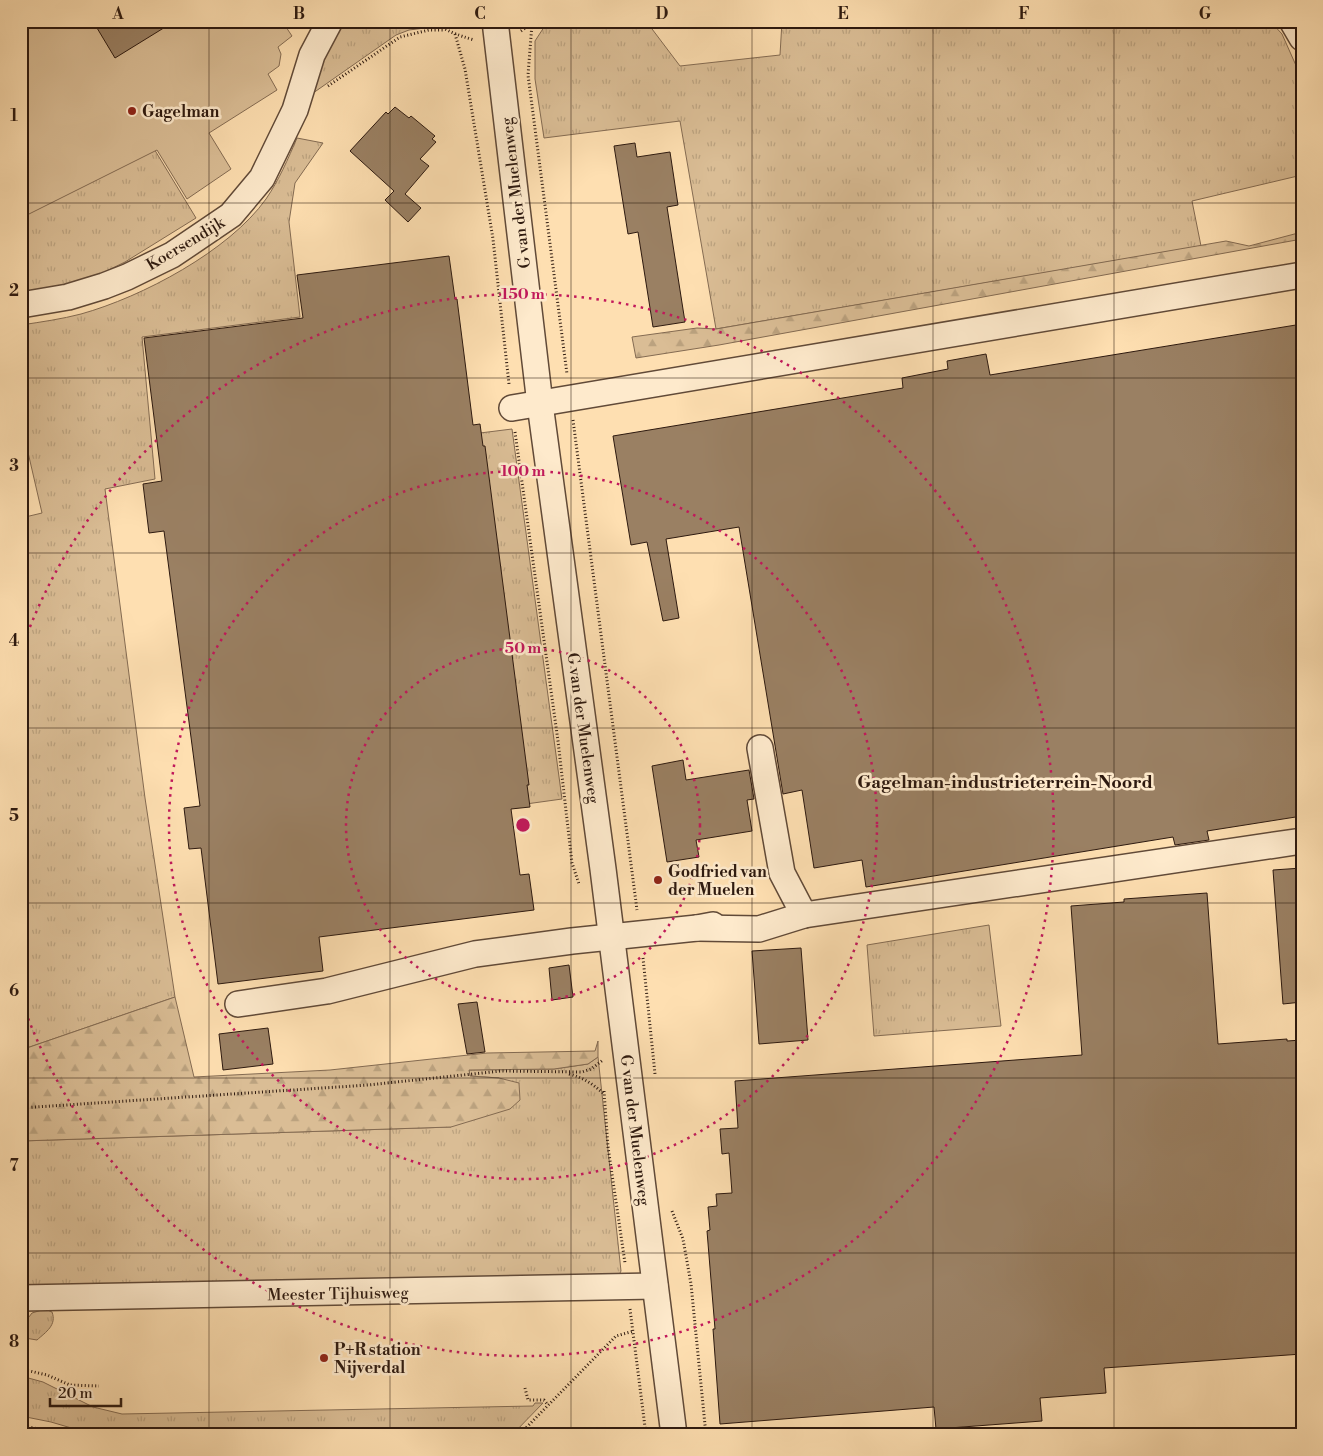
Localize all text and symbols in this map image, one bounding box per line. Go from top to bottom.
text: A [111,4,124,24]
text: B [293,4,305,24]
text: C [474,4,486,24]
text: D [656,4,669,24]
text: E [837,4,849,24]
text: F [1018,4,1030,24]
text: G [1199,4,1212,24]
place label: Gagelman [142,102,219,122]
marker: Gagelman [126,105,138,117]
text: 1 [10,106,18,126]
street label: G van der Muelenweg [497,115,535,270]
street label: Koersendijk [143,212,230,275]
text: 2 [9,281,19,301]
text: 150 m [501,285,545,304]
text: 3 [9,456,19,476]
text: 100 m [501,462,546,481]
text: 4 [9,631,20,651]
text: 50 m [505,639,541,658]
street label: G van der Muelenweg [563,651,604,806]
district label: Gagelman-industrieterrein-Noord [857,771,1153,794]
text: 5 [9,806,19,826]
centre of rings [514,816,532,834]
place label: Godfried van der Muelen [668,862,767,900]
marker: Godfried van der Muelen [652,874,664,886]
text: 6 [9,981,19,1001]
street label: G van der Muelenweg [616,1053,654,1208]
text: 7 [9,1156,19,1176]
street label: Meester Tijhuisweg [267,1283,409,1305]
text: 8 [9,1332,19,1352]
place label: P+R station Nijverdal [334,1340,421,1378]
marker: P+R station Nijverdal [318,1352,330,1364]
scale bar [50,1376,121,1408]
text: 20 m [58,1384,93,1403]

